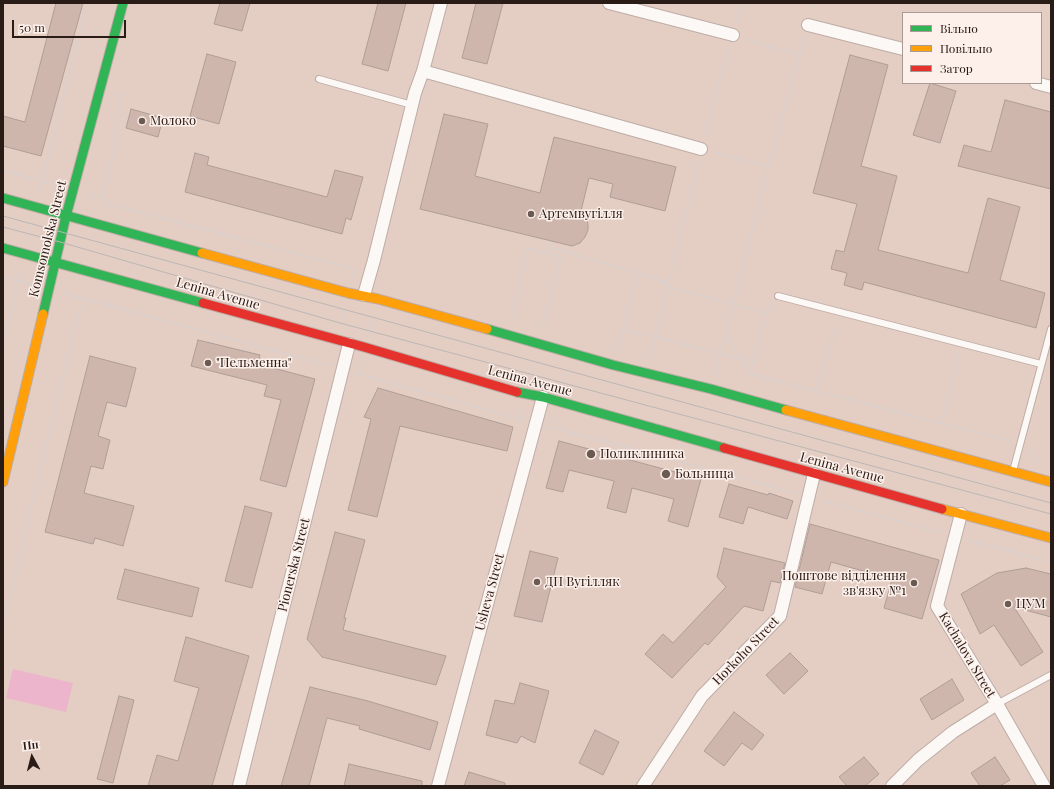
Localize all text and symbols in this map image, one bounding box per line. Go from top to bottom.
scale bar [14,12,128,38]
legend [902,12,1042,84]
text: 50 m [19,19,45,35]
text: Вільно [940,20,978,36]
text: Повільно [940,40,992,56]
text: Затор [940,60,973,76]
place label: Молоко [150,113,196,129]
marker: Молоко [137,116,147,126]
street label: Komsomolska Street [26,179,70,299]
place label: Артемвугілля [539,206,623,222]
marker: Артемвугілля [526,209,536,219]
street label: Lenina Avenue [174,275,262,313]
place label: "Пельменна" [216,355,292,371]
marker: "Пельменна" [203,358,213,368]
street label: Lenina Avenue [486,362,574,400]
place label: Поликлиника [600,446,684,462]
marker: Поликлиника [585,448,597,460]
street label: Lenina Avenue [798,449,886,487]
place label: Больница [675,466,734,482]
marker: Больница [660,468,672,480]
street label: Pionerska Street [275,516,313,614]
street label: Usheva Street [472,552,508,632]
place label: Поштове відділення зв'язку №1 [782,568,906,599]
place label: ДП Вугілляк [545,574,620,590]
marker: ДП Вугілляк [532,577,542,587]
marker: Поштове відділення зв'язку №1 [909,578,919,588]
place label: ЦУМ [1016,596,1046,612]
marker: ЦУМ [1003,599,1013,609]
street label: Kachalova Street [935,609,999,701]
street label: Horkoho Street [709,614,783,688]
text: Пн [22,736,39,753]
north arrow [12,737,52,777]

